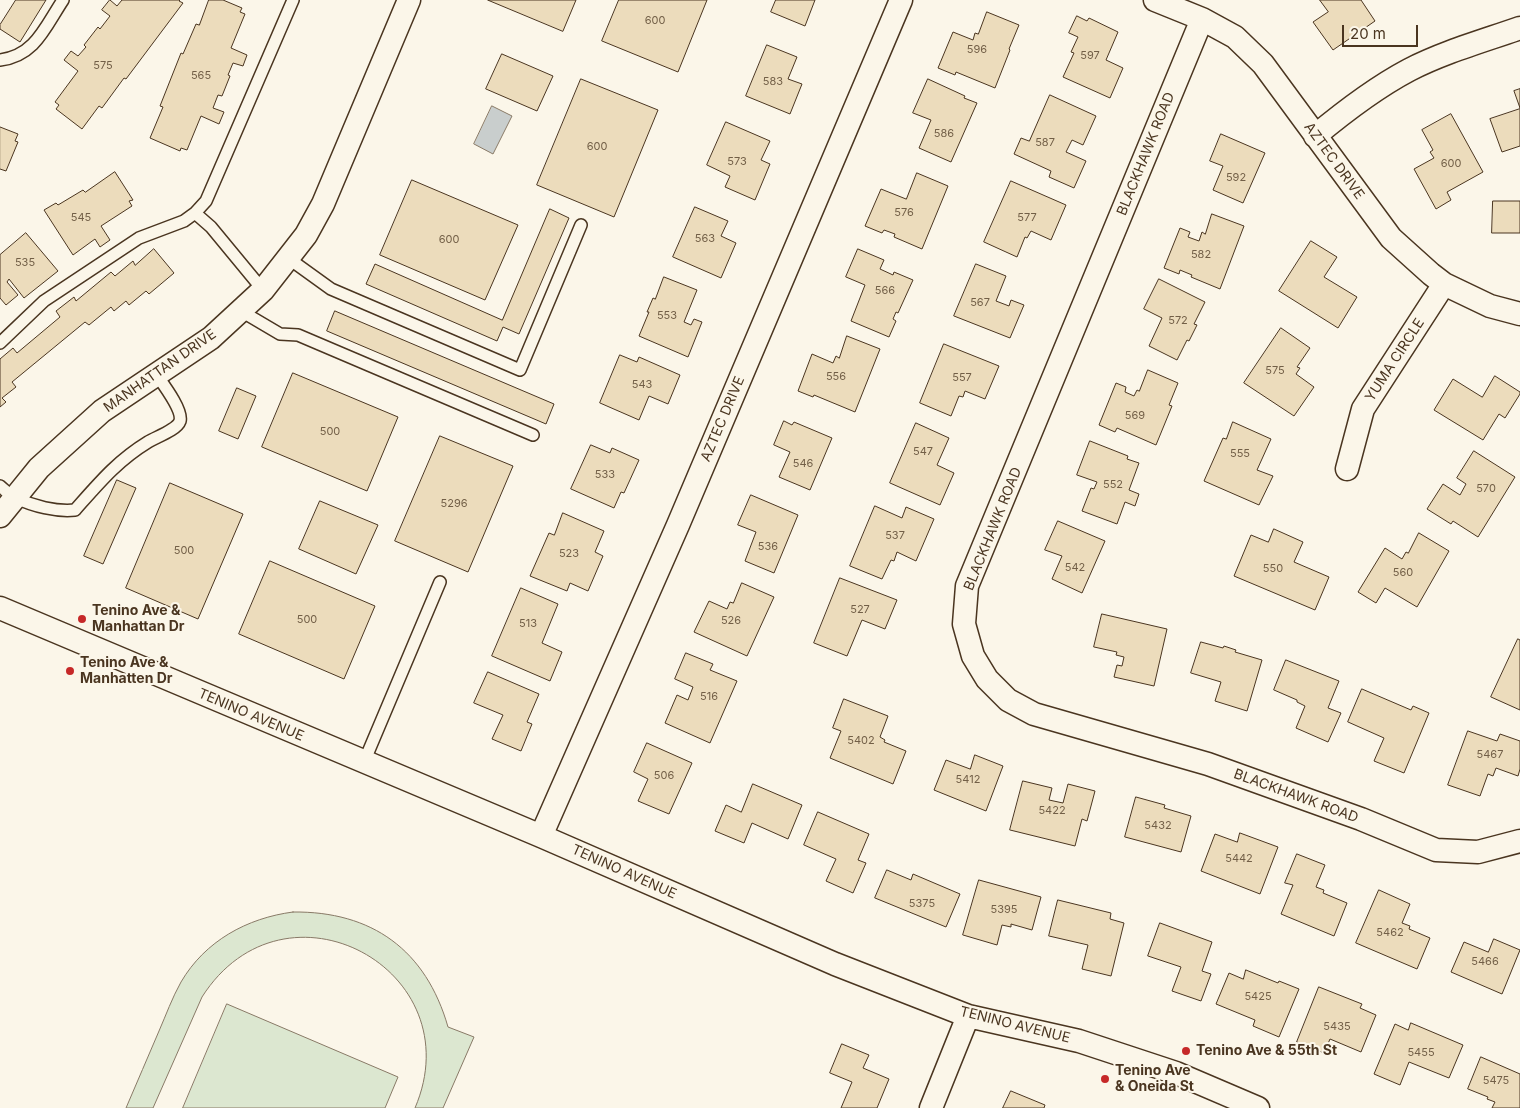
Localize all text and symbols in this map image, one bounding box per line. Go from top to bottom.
house number: 600 [645,14,665,28]
scale bar [1345,15,1421,47]
text: 20 m [1350,24,1386,43]
house number: 596 [967,43,987,57]
house number: 597 [1080,49,1100,63]
house number: 575 [93,59,113,73]
house number: 565 [191,69,211,83]
house number: 583 [763,75,783,89]
street label: BLACKHAWK ROAD [1114,90,1178,218]
street label: AZTEC DRIVE [1300,119,1368,203]
house number: 586 [934,127,954,141]
house number: 587 [1035,136,1055,150]
house number: 600 [587,140,607,154]
house number: 573 [727,155,747,169]
house number: 600 [1441,157,1461,171]
house number: 592 [1226,171,1246,185]
house number: 576 [894,206,914,220]
house number: 545 [71,211,91,225]
house number: 577 [1017,211,1037,225]
house number: 563 [695,232,715,246]
house number: 600 [439,233,459,247]
house number: 582 [1191,248,1211,262]
house number: 535 [15,256,35,270]
house number: 566 [875,284,895,298]
house number: 567 [970,296,990,310]
house number: 553 [657,309,677,323]
house number: 572 [1168,314,1188,328]
street label: YUMA CIRCLE [1362,315,1428,405]
street label: MANHATTAN DRIVE [100,326,220,416]
house number: 575 [1265,364,1285,378]
house number: 556 [826,370,846,384]
house number: 557 [952,371,972,385]
street label: AZTEC DRIVE [697,374,749,464]
house number: 543 [632,378,652,392]
house number: 569 [1125,409,1145,423]
house number: 500 [320,425,340,439]
house number: 547 [913,445,933,459]
house number: 555 [1230,447,1250,461]
house number: 546 [793,457,813,471]
street label: BLACKHAWK ROAD [961,465,1025,593]
house number: 533 [595,468,615,482]
house number: 552 [1103,478,1123,492]
house number: 570 [1476,482,1496,496]
house number: 5296 [440,497,468,511]
house number: 537 [885,529,905,543]
house number: 536 [758,540,778,554]
house number: 500 [174,544,194,558]
house number: 523 [559,547,579,561]
house number: 542 [1065,561,1085,575]
house number: 550 [1263,562,1283,576]
house number: 560 [1393,566,1413,580]
place label: Tenino Ave & Manhattan Dr [92,603,185,636]
house number: 527 [850,603,870,617]
marker: Tenino Ave & Manhattan Dr [76,613,88,625]
house number: 500 [297,613,317,627]
house number: 526 [721,614,741,628]
house number: 513 [519,617,537,631]
place label: Tenino Ave & Manhatten Dr [80,655,173,688]
marker: Tenino Ave & Manhatten Dr [64,665,76,677]
street label: TENINO AVENUE [196,685,306,745]
house number: 516 [700,690,718,704]
house number: 5402 [847,734,875,748]
house number: 5467 [1477,748,1503,762]
street label: BLACKHAWK ROAD [1231,766,1361,826]
house number: 506 [654,769,674,783]
house number: 5412 [956,773,980,787]
house number: 5422 [1038,804,1066,818]
house number: 5432 [1144,819,1172,833]
street label: TENINO AVENUE [569,841,679,903]
house number: 5442 [1225,852,1253,866]
house number: 5375 [909,897,935,911]
house number: 5395 [991,903,1017,917]
house number: 5462 [1376,926,1404,940]
house number: 5466 [1471,955,1499,969]
house number: 5425 [1244,990,1272,1004]
street label: TENINO AVENUE [958,1003,1072,1047]
house number: 5435 [1323,1020,1351,1034]
place label: Tenino Ave & 55th St [1196,1043,1337,1059]
marker: Tenino Ave & 55th St [1180,1045,1192,1057]
house number: 5455 [1407,1046,1435,1060]
place label: Tenino Ave & Oneida St [1115,1063,1194,1096]
marker: Tenino Ave & Oneida St [1099,1073,1111,1085]
house number: 5475 [1483,1074,1509,1088]

